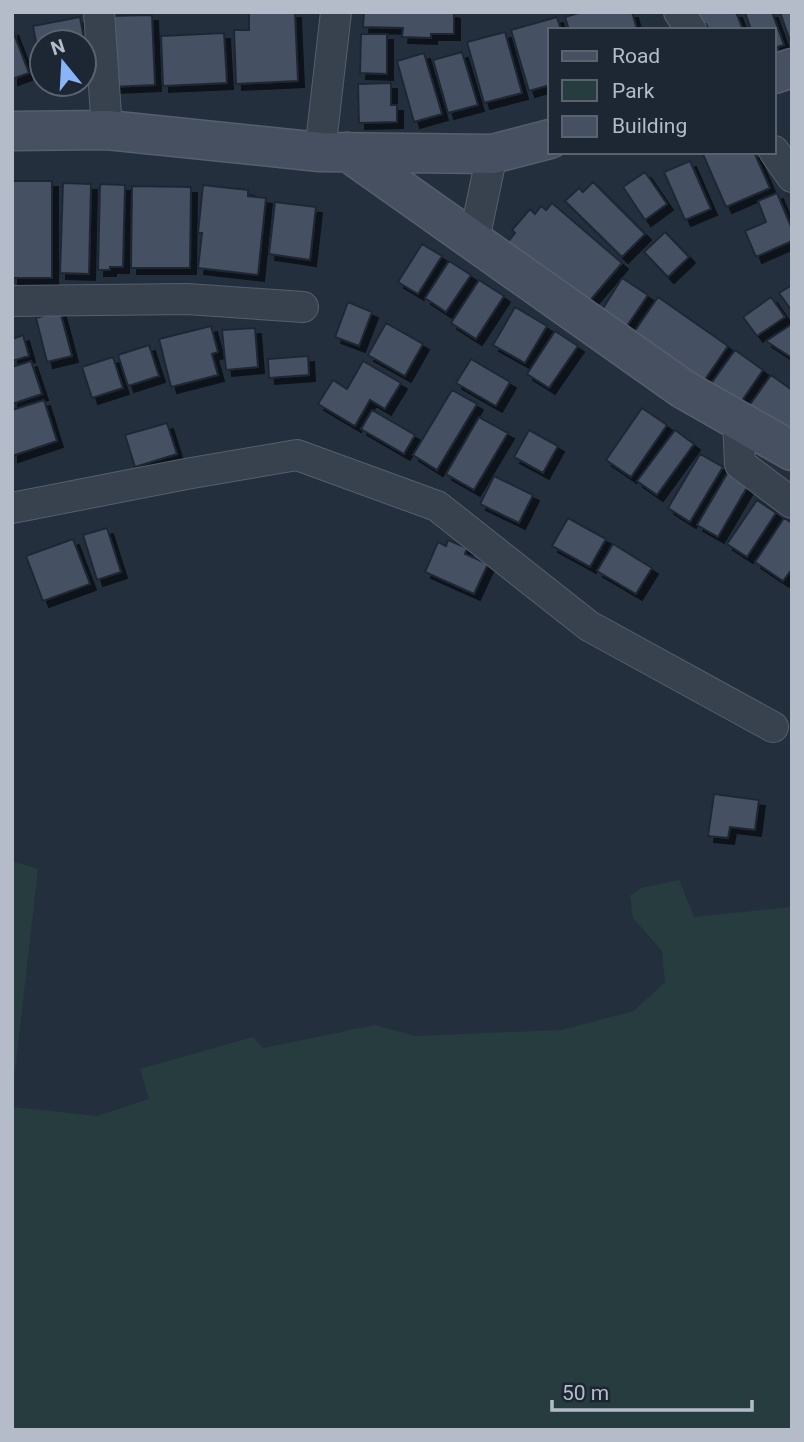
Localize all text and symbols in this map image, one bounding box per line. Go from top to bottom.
north arrow [28,28,98,98]
legend [548,28,776,154]
text: N [48,34,68,60]
text: Road [612,44,660,68]
text: Park [612,79,655,103]
text: Building [612,114,687,138]
scale bar [552,1368,752,1412]
text: 50 m [562,1381,609,1405]

